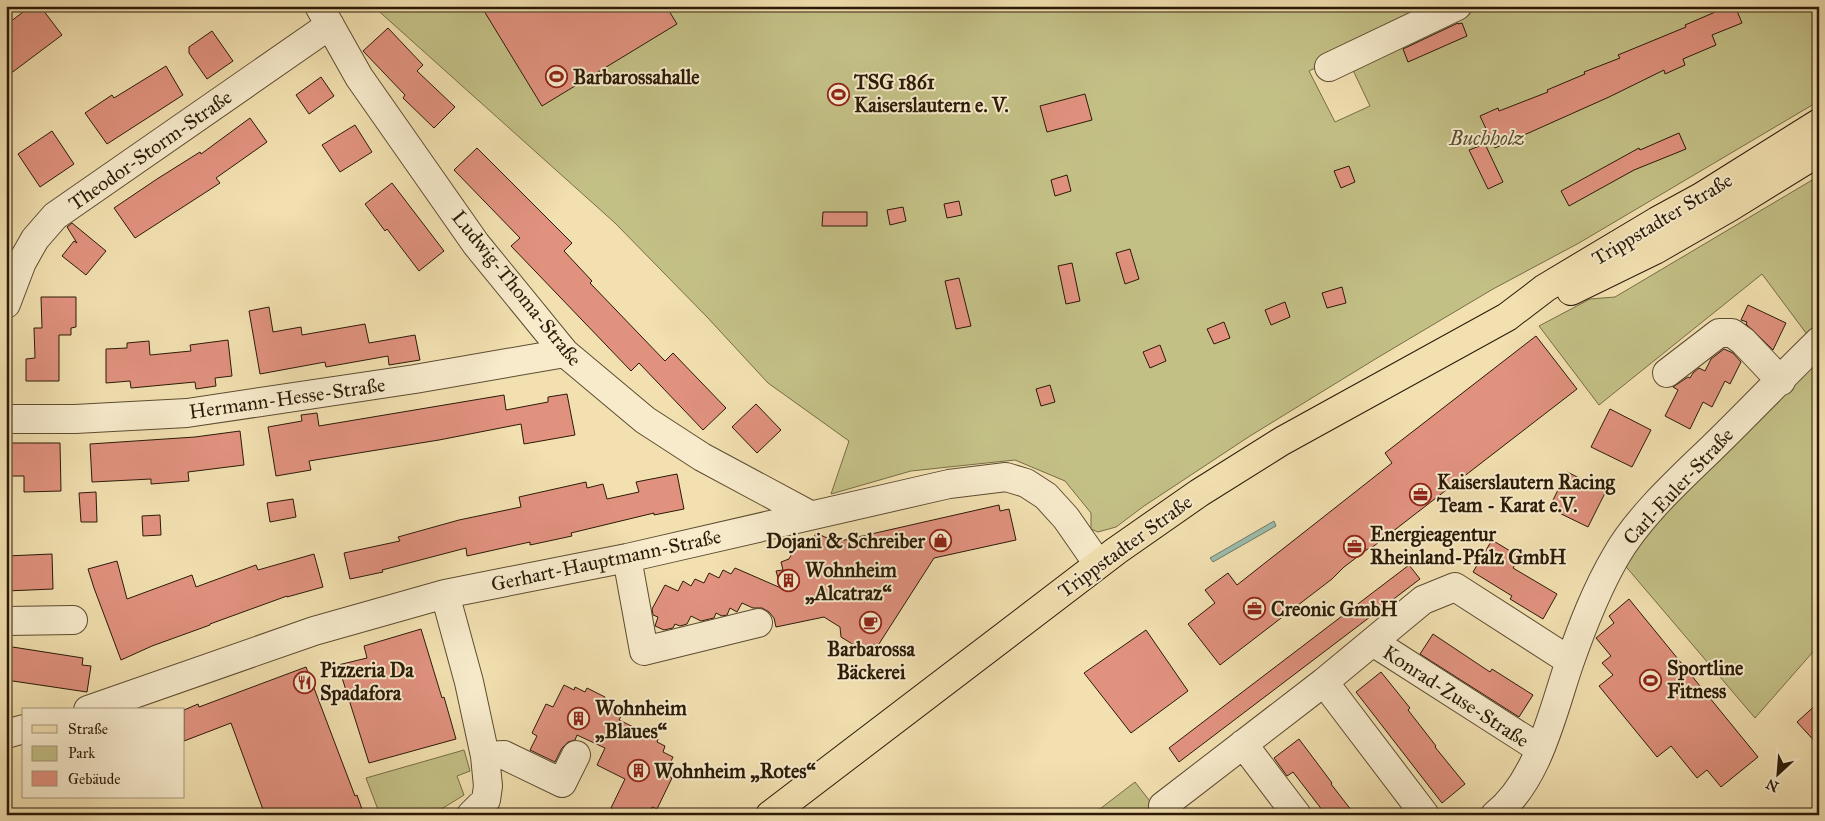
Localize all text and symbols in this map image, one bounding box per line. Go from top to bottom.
sports icon: Barbarossahalle [545,65,569,89]
place label: Barbarossahalle [573,65,700,89]
place label: TSG 1861 Kaiserslautern e. V. [853,70,1009,117]
sports icon: TSG 1861 Kaiserslautern e. V. [826,82,850,106]
street label: Theodor-Storm-Straße [64,85,236,215]
park label: Buchholz [1448,126,1525,150]
street label: Trippstadter Straße [1587,168,1737,270]
street label: Ludwig-Thoma-Straße [446,205,587,371]
street label: Hermann-Hesse-Straße [187,372,387,424]
street label: Carl-Euler-Straße [1618,423,1738,549]
place label: Kaiserslautern Racing Team - Karat e.V. [1436,470,1615,517]
office icon: Kaiserslautern Racing Team - Karat e.V. [1409,482,1433,506]
street label: Trippstadter Straße [1053,489,1197,603]
place label: Energieagentur Rheinland-Pfalz GmbH [1370,522,1566,569]
street label: Gerhart-Hauptmann-Straße [489,524,723,596]
place label: Dojani & Schreiber [766,529,925,554]
shop icon: Dojani & Schreiber [929,529,953,553]
office icon: Energieagentur Rheinland-Pfalz GmbH [1342,534,1366,558]
place label: Wohnheim „Alcatraz“ [805,558,897,605]
building icon: Wohnheim „Alcatraz“ [777,569,801,593]
office icon: Creonic GmbH [1243,597,1267,621]
place label: Creonic GmbH [1271,597,1398,621]
cafe icon: Barbarossa Bäckerei [859,611,883,635]
place label: Barbarossa Bäckerei [827,637,916,684]
street label: Konrad-Zuse-Straße [1378,640,1534,752]
place label: Sportline Fitness [1667,656,1744,703]
place label: Pizzeria Da Spadafora [320,658,414,706]
sports icon: Sportline Fitness [1639,668,1663,692]
restaurant icon: Pizzeria Da Spadafora [292,670,316,694]
place label: Wohnheim „Blaues“ [595,696,687,743]
building icon: Wohnheim „Blaues“ [567,707,591,731]
legend [22,708,185,798]
text: Straße [68,720,108,738]
text: Park [68,744,95,762]
north arrow [1752,748,1802,798]
building icon: Wohnheim „Rotes“ [626,759,650,783]
place label: Wohnheim „Rotes“ [654,759,816,783]
text: Gebäude [68,770,121,788]
text: N [1763,775,1782,795]

